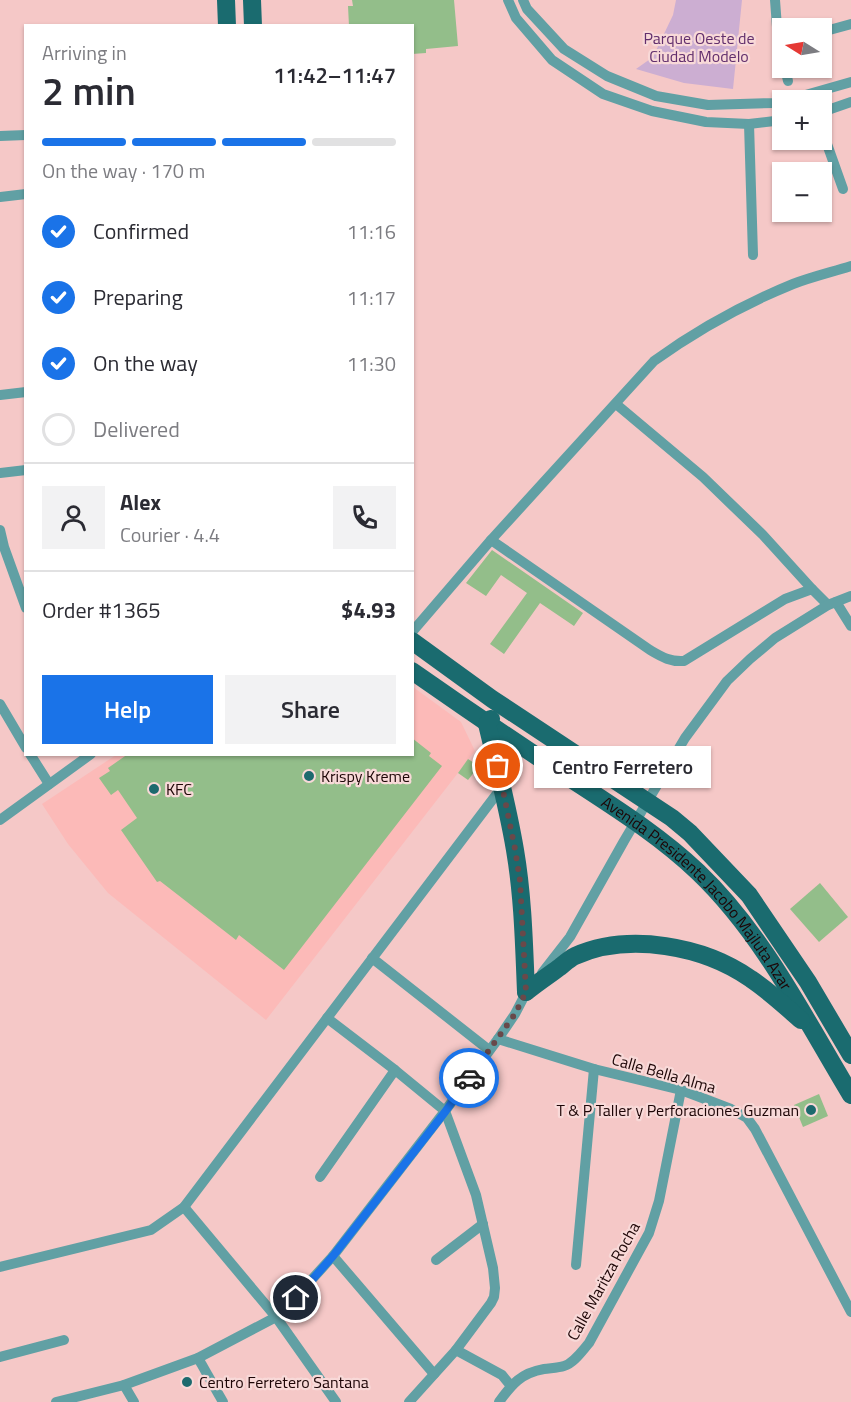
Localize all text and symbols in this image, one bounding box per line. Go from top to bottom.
north arrow [772,18,832,78]
map controls [772,18,832,222]
park label: Parque Oeste de Ciudad Modelo [643,26,755,68]
text: Arriving in [42,37,127,68]
text: 11:42–11:47 [273,58,396,92]
text: 2 min [42,61,136,120]
button: + [772,90,832,150]
text: On the way · 170 m [42,155,205,186]
button: − [772,162,832,222]
text: Confirmed [93,214,189,248]
icon: check [42,215,75,248]
text: 11:16 [347,216,396,247]
text: Preparing [93,280,183,314]
icon: check [42,281,75,314]
text: 11:17 [347,282,396,313]
text: On the way [93,346,198,380]
icon: check [42,347,75,380]
text: 11:30 [347,348,396,379]
text: Delivered [93,412,180,446]
text: Alex [120,485,161,519]
button: person [42,486,105,549]
button: phone [333,486,396,549]
text: Courier · 4.4 [120,519,220,550]
text: Order #1365 [42,593,161,627]
text: $4.93 [341,593,396,627]
button: Help [42,675,213,744]
button: Share [225,675,396,744]
pin [472,740,523,791]
callout: Centro Ferretero [534,745,711,787]
icon: bag [481,749,514,782]
text: Centro Ferretero [552,751,693,782]
place label: Krispy Kreme [321,764,410,788]
marker: Krispy Kreme [302,769,316,783]
place label: KFC [166,777,192,801]
marker: KFC [147,782,161,796]
street label: Avenida Presidente Jacobo Majluta Azar [597,790,798,995]
street label: Calle Bella Alma [609,1047,719,1099]
courier [439,1048,499,1108]
icon: car [453,1062,486,1095]
place label: T & P Taller y Perforaciones Guzman [556,1098,799,1122]
marker: T & P Taller y Perforaciones Guzman [804,1103,818,1117]
street label: Calle Maritza Rocha [560,1217,646,1345]
pin [270,1272,321,1323]
icon: home [279,1281,312,1314]
place label: Centro Ferretero Santana [199,1370,369,1394]
marker: Centro Ferretero Santana [180,1375,194,1389]

